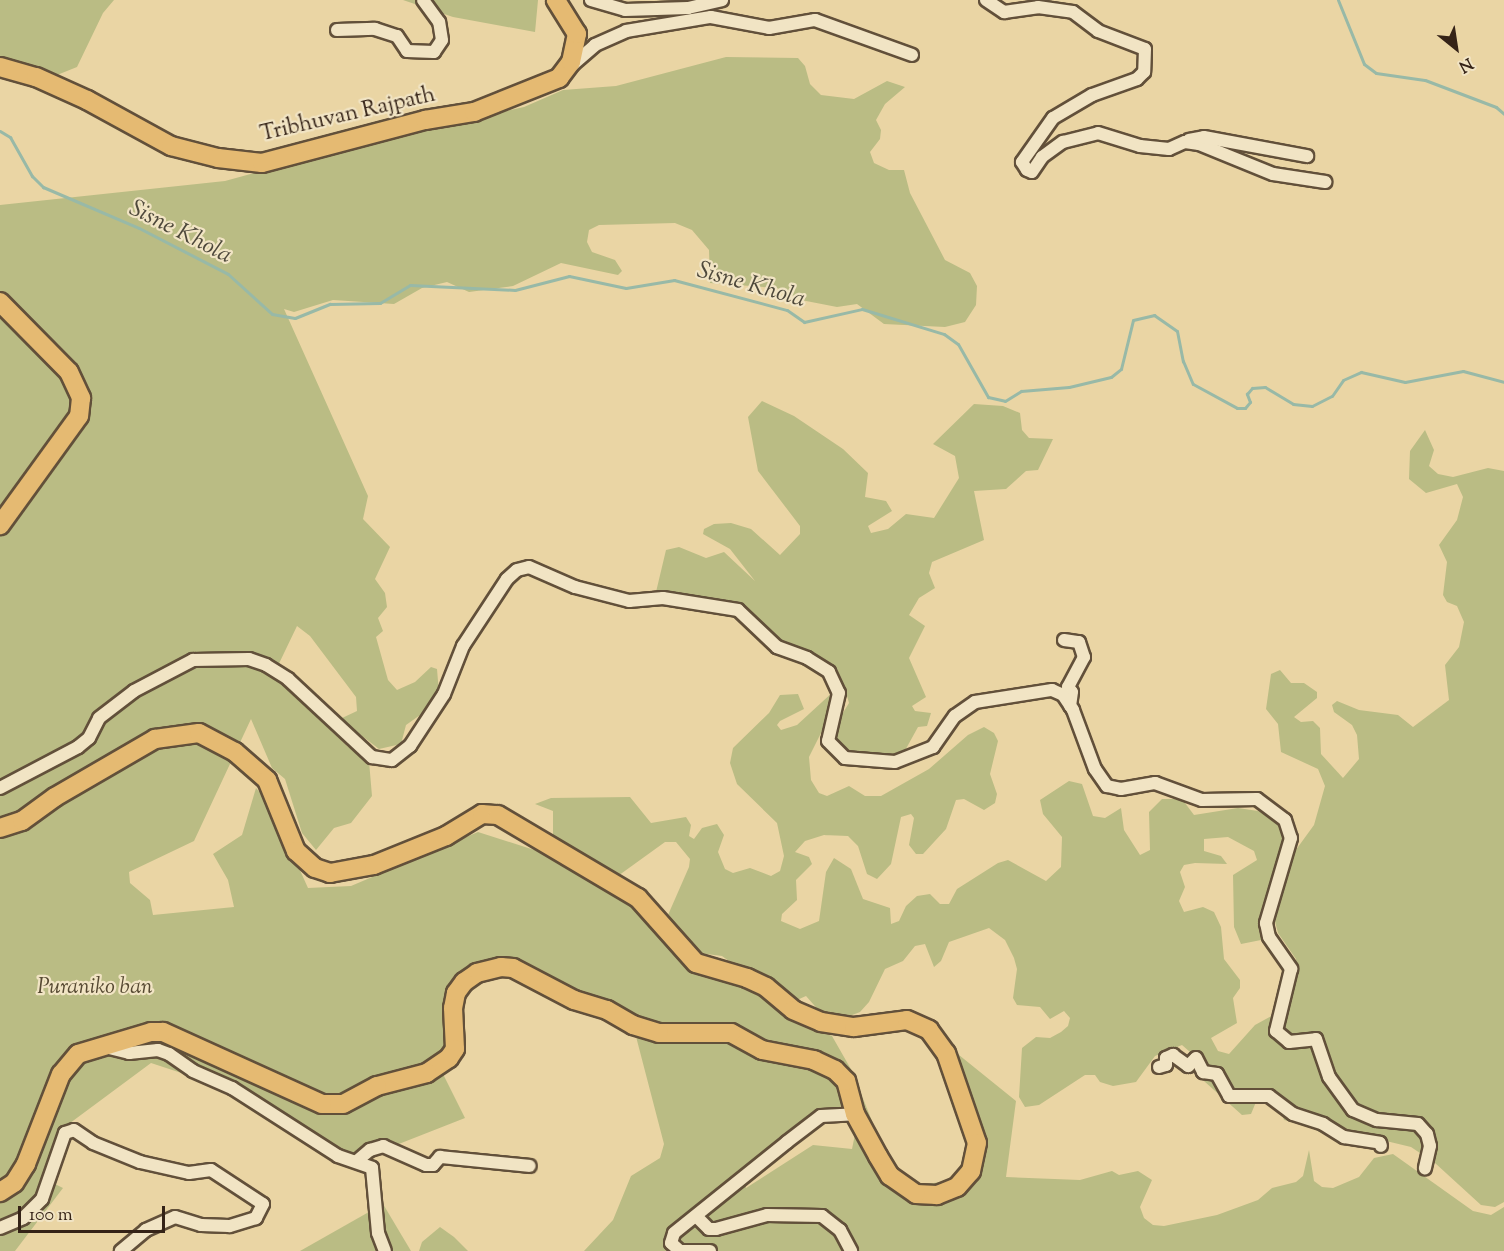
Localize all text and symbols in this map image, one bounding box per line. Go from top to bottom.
north arrow [1426,18,1486,78]
text: N [1454,51,1477,77]
street label: Tribhuvan Rajpath [258,83,438,149]
water label: Sisne Khola [124,195,236,271]
water label: Sisne Khola [694,257,808,315]
park label: Puraniko ban [37,976,153,1002]
scale bar [21,1194,168,1232]
text: 100 m [29,1203,73,1229]

